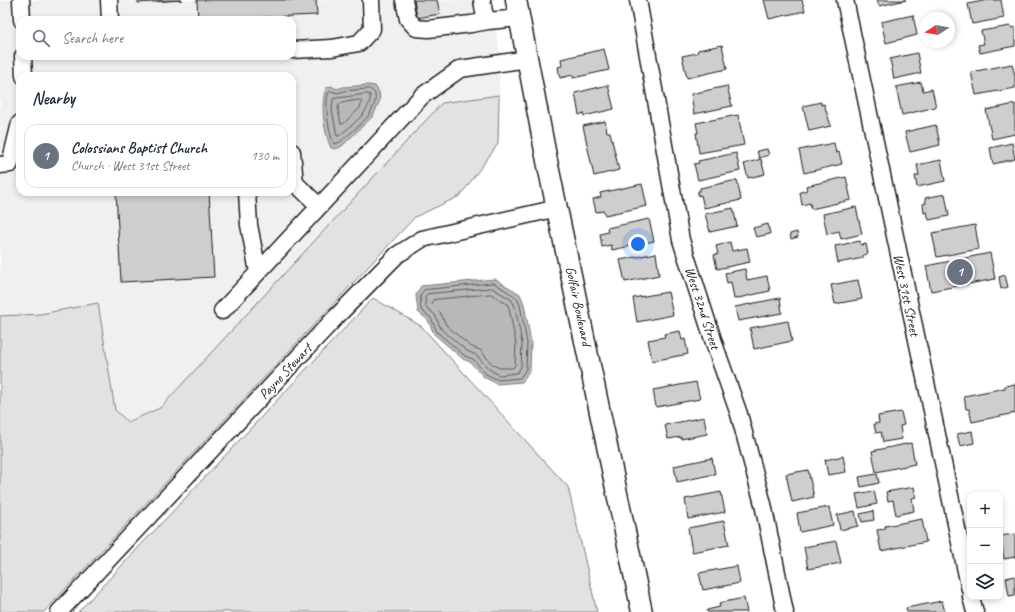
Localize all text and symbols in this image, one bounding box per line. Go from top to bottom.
north arrow [919,12,955,48]
search box [16,16,296,60]
icon: search [30,27,52,49]
text: Search here [62,29,123,48]
text: Nearby [32,88,75,109]
text: Colossians Baptist Church [71,139,207,158]
text: 1 [43,148,49,164]
text: 130 m [251,148,279,164]
text: Church · West 31st Street [71,158,190,174]
your location [628,234,648,254]
street label: West 31st Street [890,253,924,339]
pin: 1 [947,257,973,287]
street label: Golfair Boulevard [562,265,596,350]
street label: West 32nd Street [681,265,724,353]
street label: Payne Stewart [255,338,317,403]
map controls [967,492,1003,600]
button: + [967,492,1003,528]
button: − [967,528,1003,564]
button: layers [967,564,1003,600]

